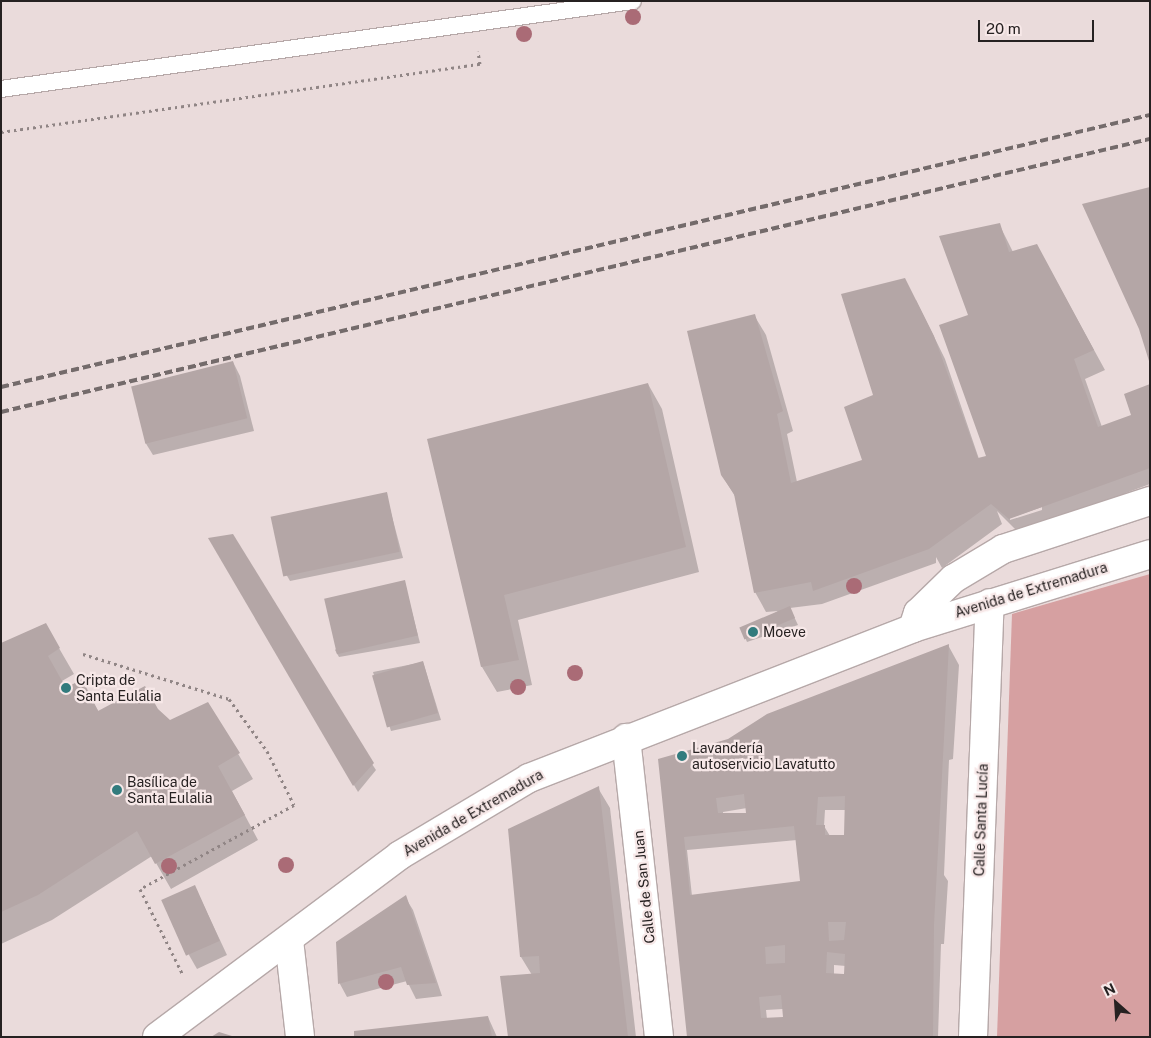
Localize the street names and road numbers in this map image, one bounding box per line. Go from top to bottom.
street label: Avenida de Extremadura [953,559,1109,621]
street label: Calle Santa Lucía [971,763,991,877]
street label: Avenida de Extremadura [400,766,546,860]
street label: Calle de San Juan [630,829,658,945]

